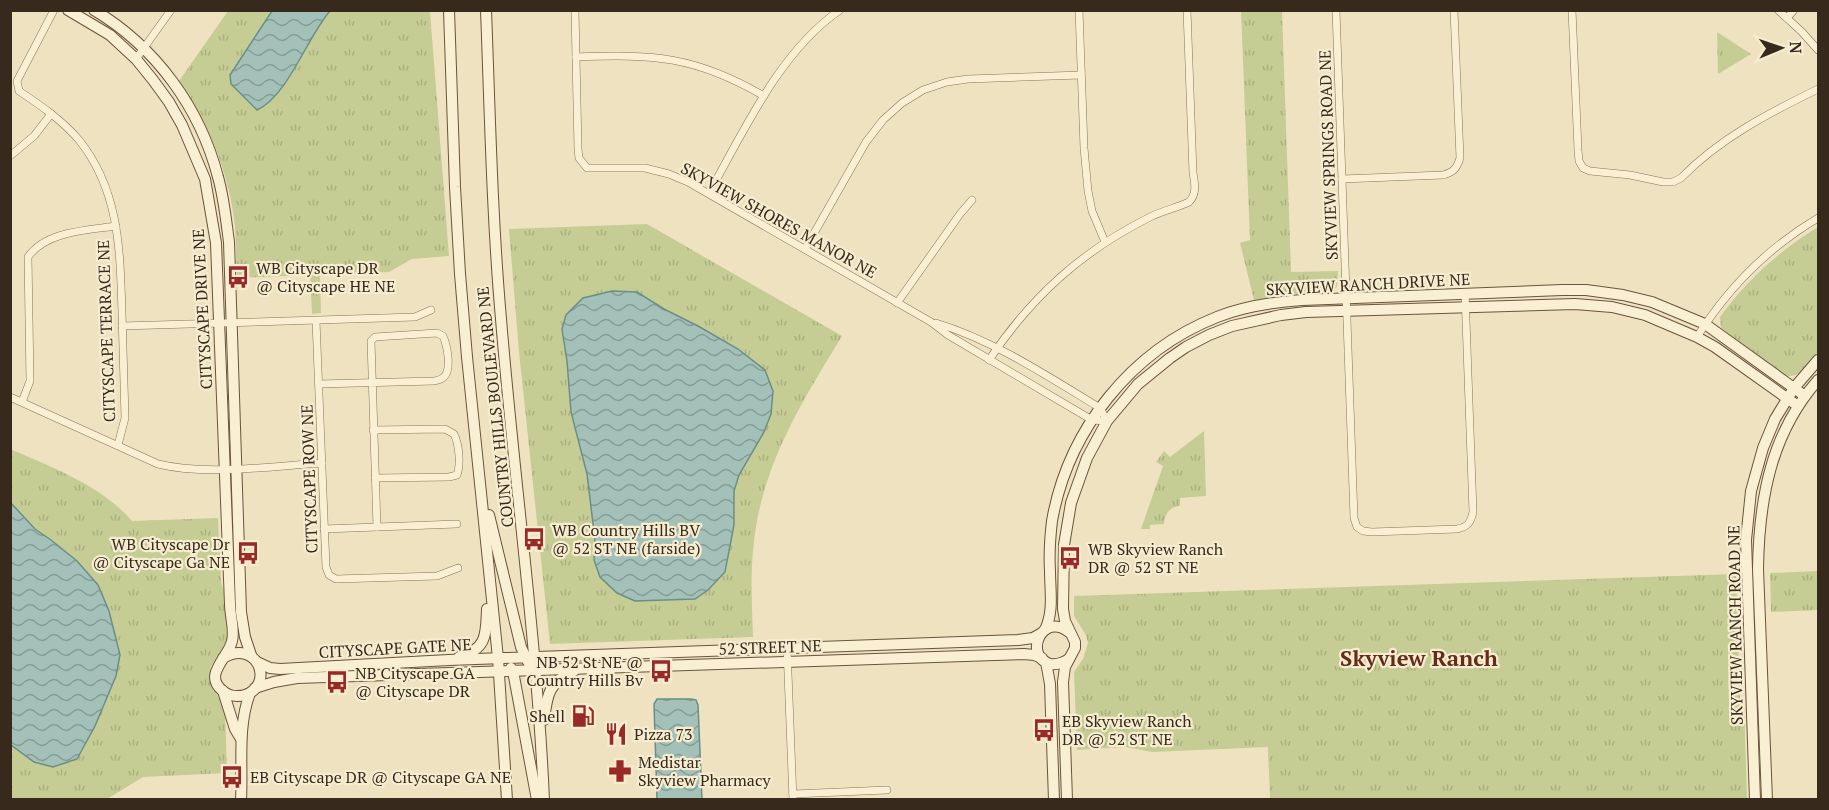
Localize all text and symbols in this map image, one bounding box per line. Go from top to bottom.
north arrow [1751,18,1811,78]
text: N [1785,41,1807,54]
street label: SKYVIEW SPRINGS ROAD NE [1313,49,1343,261]
street label: SKYVIEW SHORES MANOR NE [677,157,881,283]
street label: CITYSCAPE DRIVE NE [187,228,217,390]
street label: CITYSCAPE TERRACE NE [92,239,120,423]
place label: WB Cityscape DR @ Cityscape HE NE [256,257,395,297]
bus stop icon: WB Cityscape DR @ Cityscape HE NE [225,264,251,290]
street label: SKYVIEW RANCH DRIVE NE [1265,268,1471,300]
street label: COUNTRY HILLS BOULEVARD NE [471,285,519,529]
street label: CITYSCAPE ROW NE [295,404,323,554]
place label: WB Country Hills BV @ 52 ST NE (farside) [552,519,700,559]
street label: SKYVIEW RANCH ROAD NE [1722,525,1748,725]
bus stop icon: WB Country Hills BV @ 52 ST NE (farside) [521,526,547,552]
place label: WB Cityscape Dr @ Cityscape Ga NE [93,533,231,573]
place label: WB Skyview Ranch DR @ 52 ST NE [1088,538,1224,578]
bus stop icon: WB Cityscape Dr @ Cityscape Ga NE [235,540,261,566]
bus stop icon: WB Skyview Ranch DR @ 52 ST NE [1057,545,1083,571]
street label: CITYSCAPE GATE NE [318,633,472,663]
street label: 52 STREET NE [718,634,822,660]
district label: Skyview Ranch [1340,643,1498,672]
place label: NB 52 St NE @ Country Hills Bv [526,651,644,691]
bus stop icon: NB 52 St NE @ Country Hills Bv [648,658,674,684]
place label: NB Cityscape GA @ Cityscape DR [355,662,475,702]
bus stop icon: NB Cityscape GA @ Cityscape DR [324,669,350,695]
fuel station icon: Shell [570,703,596,729]
place label: Shell [529,705,565,727]
place label: EB Skyview Ranch DR @ 52 ST NE [1062,710,1192,750]
bus stop icon: EB Skyview Ranch DR @ 52 ST NE [1031,717,1057,743]
restaurant icon: Pizza 73 [603,721,629,747]
place label: Pizza 73 [634,723,693,745]
place label: Medistar Skyview Pharmacy [638,751,771,791]
pharmacy icon: Medistar Skyview Pharmacy [607,758,633,784]
bus stop icon: EB Cityscape DR @ Cityscape GA NE [219,764,245,790]
place label: EB Cityscape DR @ Cityscape GA NE [250,766,511,788]

